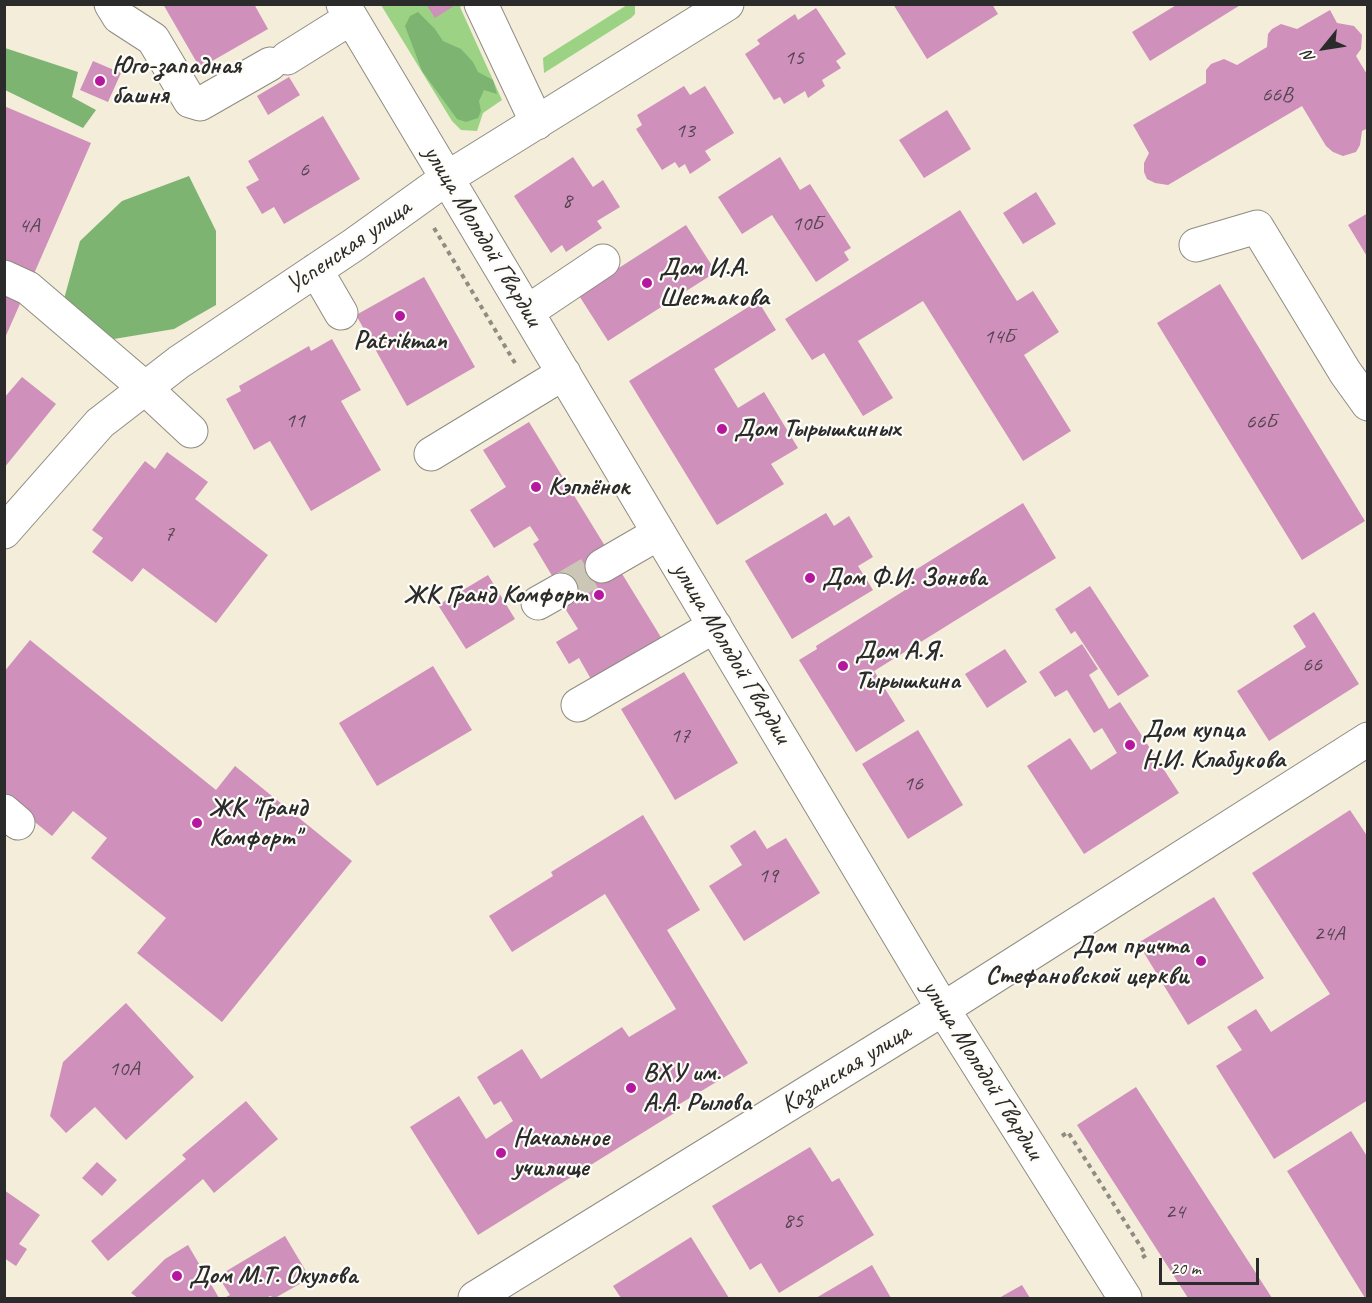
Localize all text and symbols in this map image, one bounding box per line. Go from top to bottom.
north arrow [1294,18,1354,78]
house number: 15 [784,45,804,71]
text: N [1297,48,1320,66]
place label: Юго-западная башня [112,50,241,112]
marker: Юго-западная башня [93,74,107,88]
house number: 66В [1261,82,1293,108]
house number: 13 [675,118,695,144]
street label: улица Молодой Гвардии [416,140,548,332]
house number: 6 [299,157,309,183]
house number: 8 [562,188,572,214]
street label: Успенская улица [281,193,417,301]
house number: 10Б [792,211,822,237]
house number: 4А [19,213,39,239]
place label: Дом И.А. Шестакова [659,252,769,314]
marker: Дом И.А. Шестакова [640,276,654,290]
marker: Patrikman [393,309,407,323]
house number: 14Б [984,324,1014,350]
place label: Patrikman [353,325,447,357]
house number: 11 [285,408,305,434]
house number: 66Б [1246,409,1276,435]
place label: Дом Тырышкиных [734,413,900,445]
marker: Дом Тырышкиных [715,422,729,436]
place label: Кэплёнок [548,471,629,503]
marker: Кэплёнок [529,480,543,494]
house number: 7 [164,521,174,547]
street label: улица Молодой Гвардии [665,557,797,749]
place label: Дом Ф.И. Зонова [822,562,987,594]
marker: Дом Ф.И. Зонова [803,571,817,585]
place label: ЖК Гранд Комфорт [404,579,587,611]
marker: ЖК Гранд Комфорт [592,588,606,602]
place label: Дом А.Я. Тырышкина [855,635,960,696]
house number: 66 [1302,652,1322,678]
marker: Дом А.Я. Тырышкина [836,659,850,673]
place label: Дом купца Н.И. Клабукова [1142,714,1285,776]
house number: 17 [670,723,690,749]
marker: Дом купца Н.И. Клабукова [1123,738,1137,752]
house number: 16 [903,771,923,797]
place label: ЖК "Гранд Комфорт" [209,792,307,854]
marker: ЖК "Гранд Комфорт" [190,816,204,830]
house number: 19 [758,863,778,889]
house number: 24А [1314,921,1344,947]
place label: Дом причта Стефановской церкви [985,930,1189,992]
marker: Дом причта Стефановской церкви [1194,954,1208,968]
street label: улица Молодой Гвардии [914,974,1050,1166]
street label: Казанская улица [775,1017,917,1121]
house number: 10А [109,1056,139,1082]
place label: ВХУ им. А.А. Рылова [643,1057,751,1118]
marker: ВХУ им. А.А. Рылова [624,1081,638,1095]
place label: Начальное училище [513,1122,609,1184]
marker: Начальное училище [494,1146,508,1160]
house number: 24 [1165,1199,1185,1225]
house number: 85 [783,1208,803,1234]
scale bar [1162,1246,1262,1284]
text: 20 m [1170,1257,1201,1279]
place label: Дом М.Т. Окулова [189,1260,357,1292]
marker: Дом М.Т. Окулова [170,1269,184,1283]

